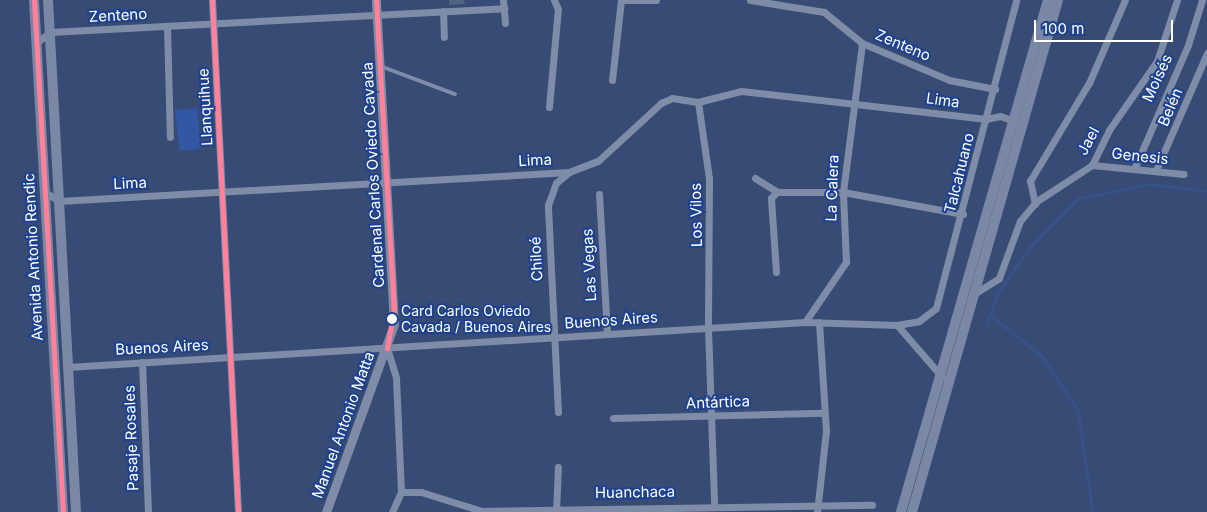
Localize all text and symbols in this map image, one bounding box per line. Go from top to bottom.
street label: Zenteno [88,4,148,26]
scale bar [1037,10,1176,42]
text: 100 m [1042,19,1084,38]
street label: Zenteno [873,25,933,65]
street label: Moisés [1138,51,1176,105]
street label: Cardenal Carlos Oviedo Cavada [358,62,388,288]
street label: Llanquihue [194,68,216,146]
street label: Belén [1154,85,1186,129]
street label: Lima [925,89,961,111]
street label: Jael [1073,124,1103,158]
street label: Talcahuano [940,131,978,215]
street label: Genesis [1111,144,1169,168]
street label: Lima [518,150,552,170]
street label: La Calera [822,154,842,222]
street label: Avenida Antonio Rendic [20,173,46,341]
street label: Lima [113,173,147,193]
street label: Los Vilos [686,183,706,247]
street label: Las Vegas [578,228,600,302]
street label: Chiloé [526,236,546,282]
place label: Card Carlos Oviedo Cavada / Buenos Aires [401,303,551,336]
street label: Buenos Aires [564,308,658,332]
marker: Card Carlos Oviedo Cavada / Buenos Aires [387,314,397,324]
street label: Buenos Aires [115,336,209,358]
street label: Manuel Antonio Matta [308,349,378,501]
street label: Pasaje Rosales [120,385,142,491]
street label: Antártica [686,392,750,412]
street label: Huanchaca [595,482,675,502]

